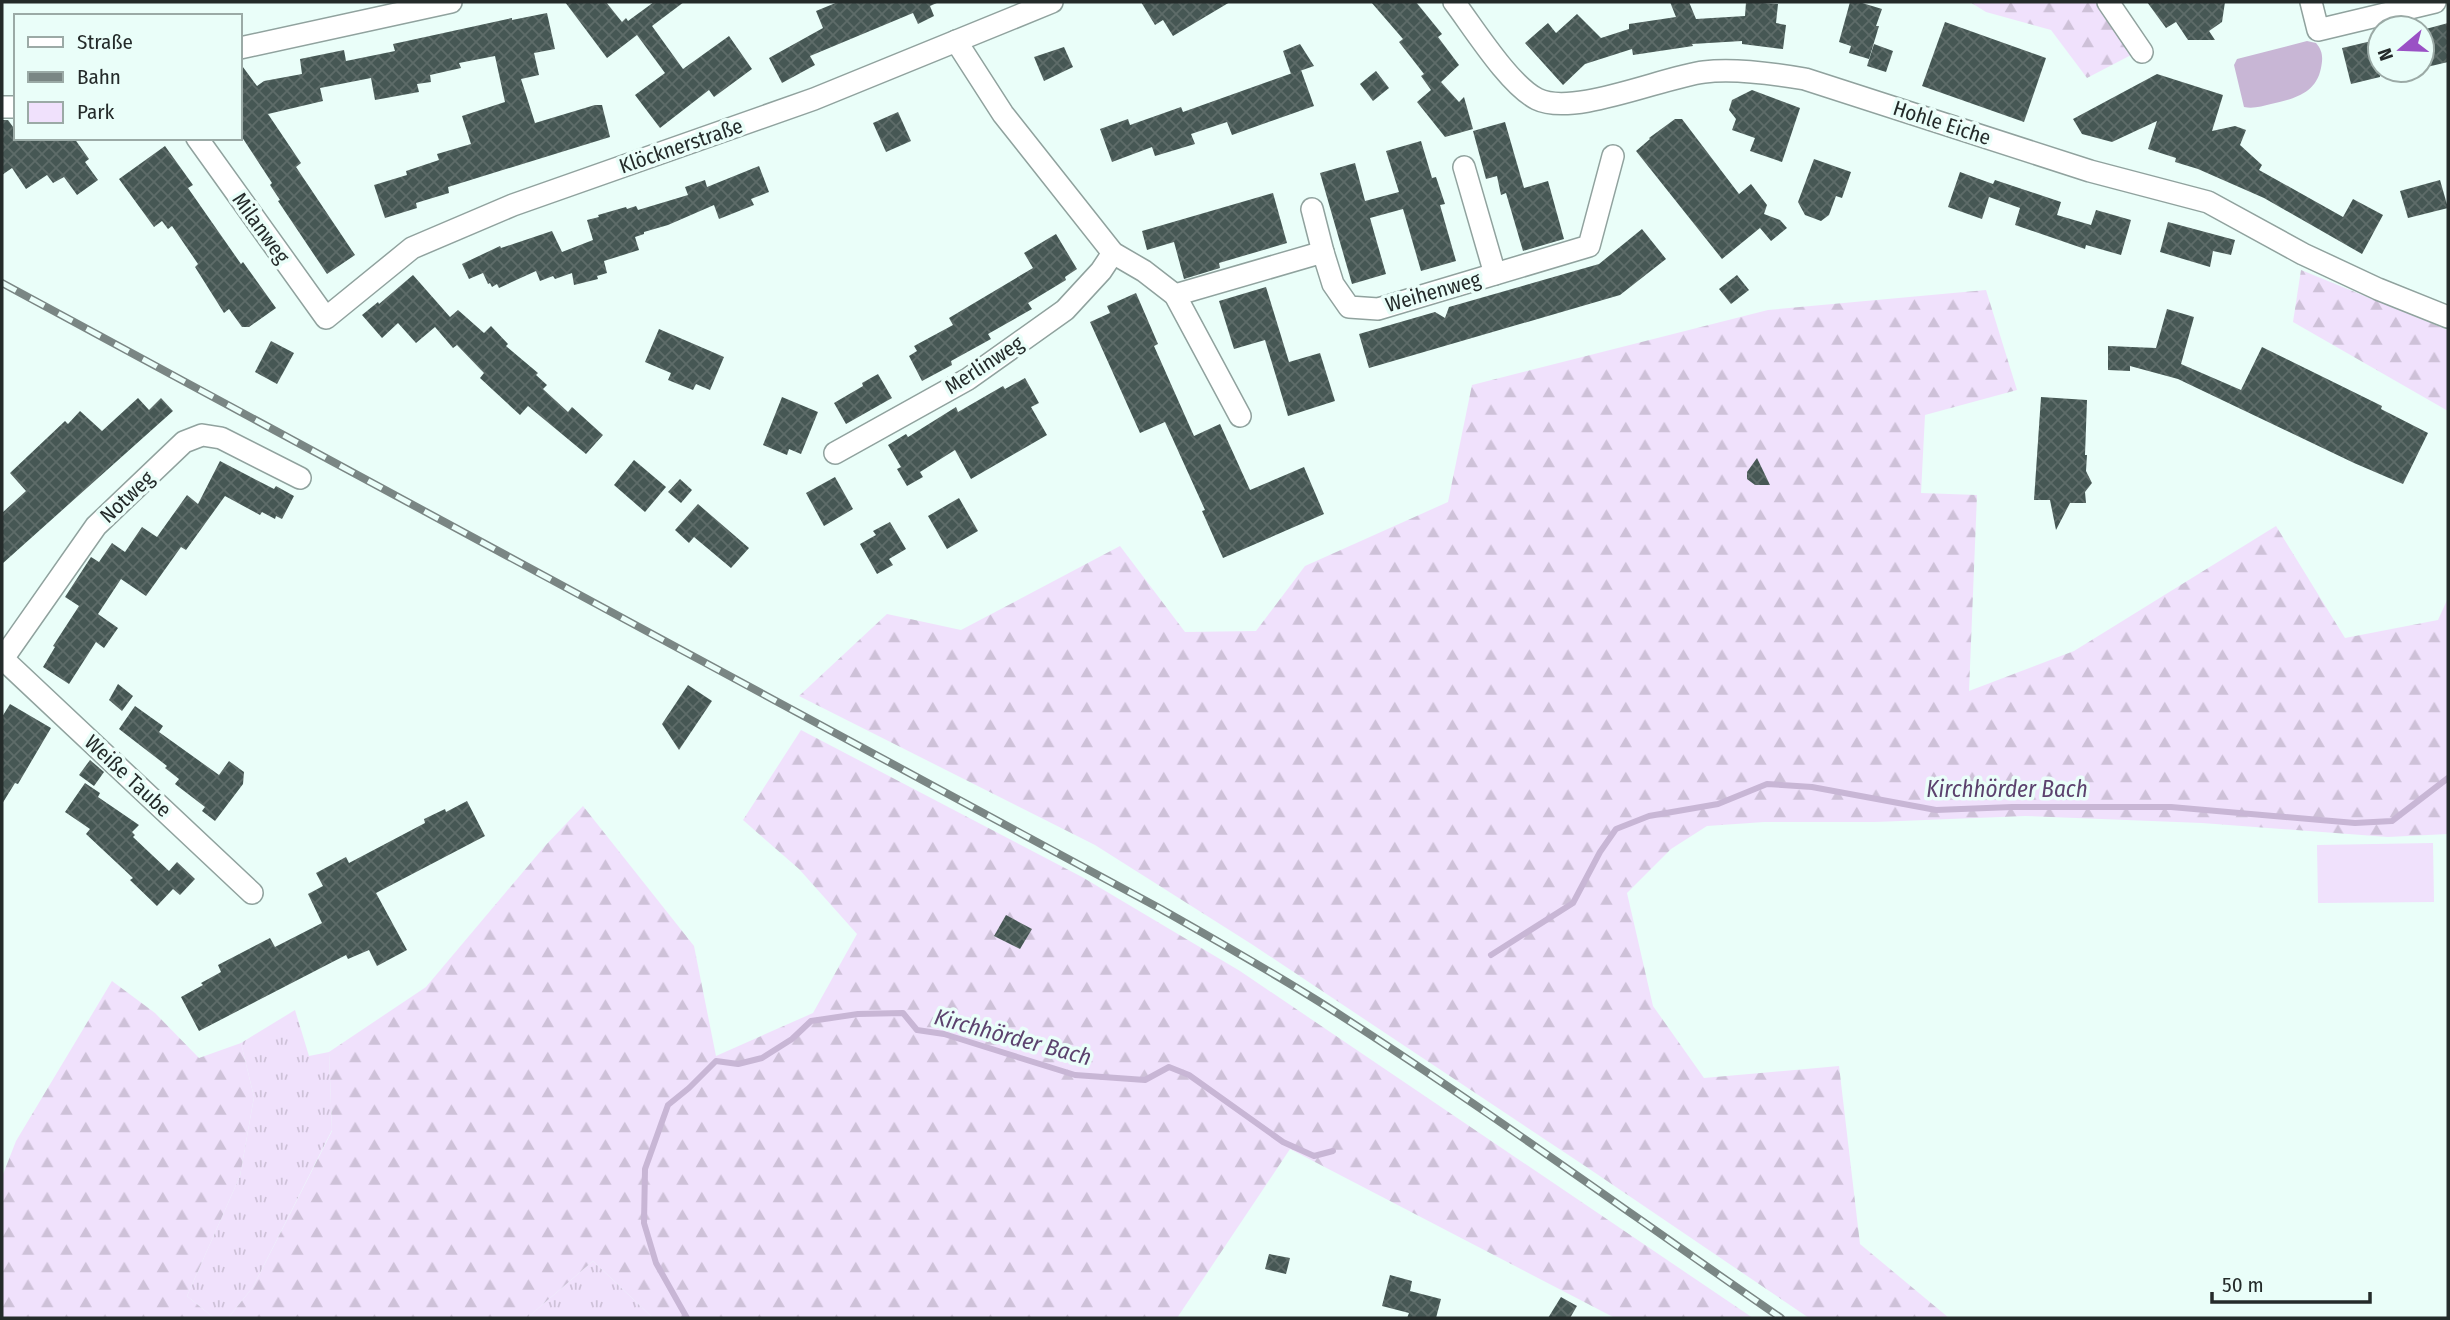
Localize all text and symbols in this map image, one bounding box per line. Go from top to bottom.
legend [14,14,242,140]
north arrow [2366,14,2436,84]
text: Straße [77,29,133,55]
text: N [2373,45,2398,64]
text: Bahn [77,64,121,90]
street label: Hohle Eiche [1890,95,1994,151]
text: Park [77,99,115,125]
street label: Klöcknerstraße [616,113,746,179]
street label: Milanweg [227,188,295,269]
street label: Weihenweg [1382,266,1484,318]
street label: Merlinweg [940,330,1028,400]
street label: Notweg [94,465,160,529]
street label: Weiße Taube [79,729,177,823]
water label: Kirchhörder Bach [1926,775,2088,803]
water label: Kirchhörder Bach [931,1003,1095,1071]
scale bar [2212,1260,2370,1304]
text: 50 m [2222,1272,2264,1298]

